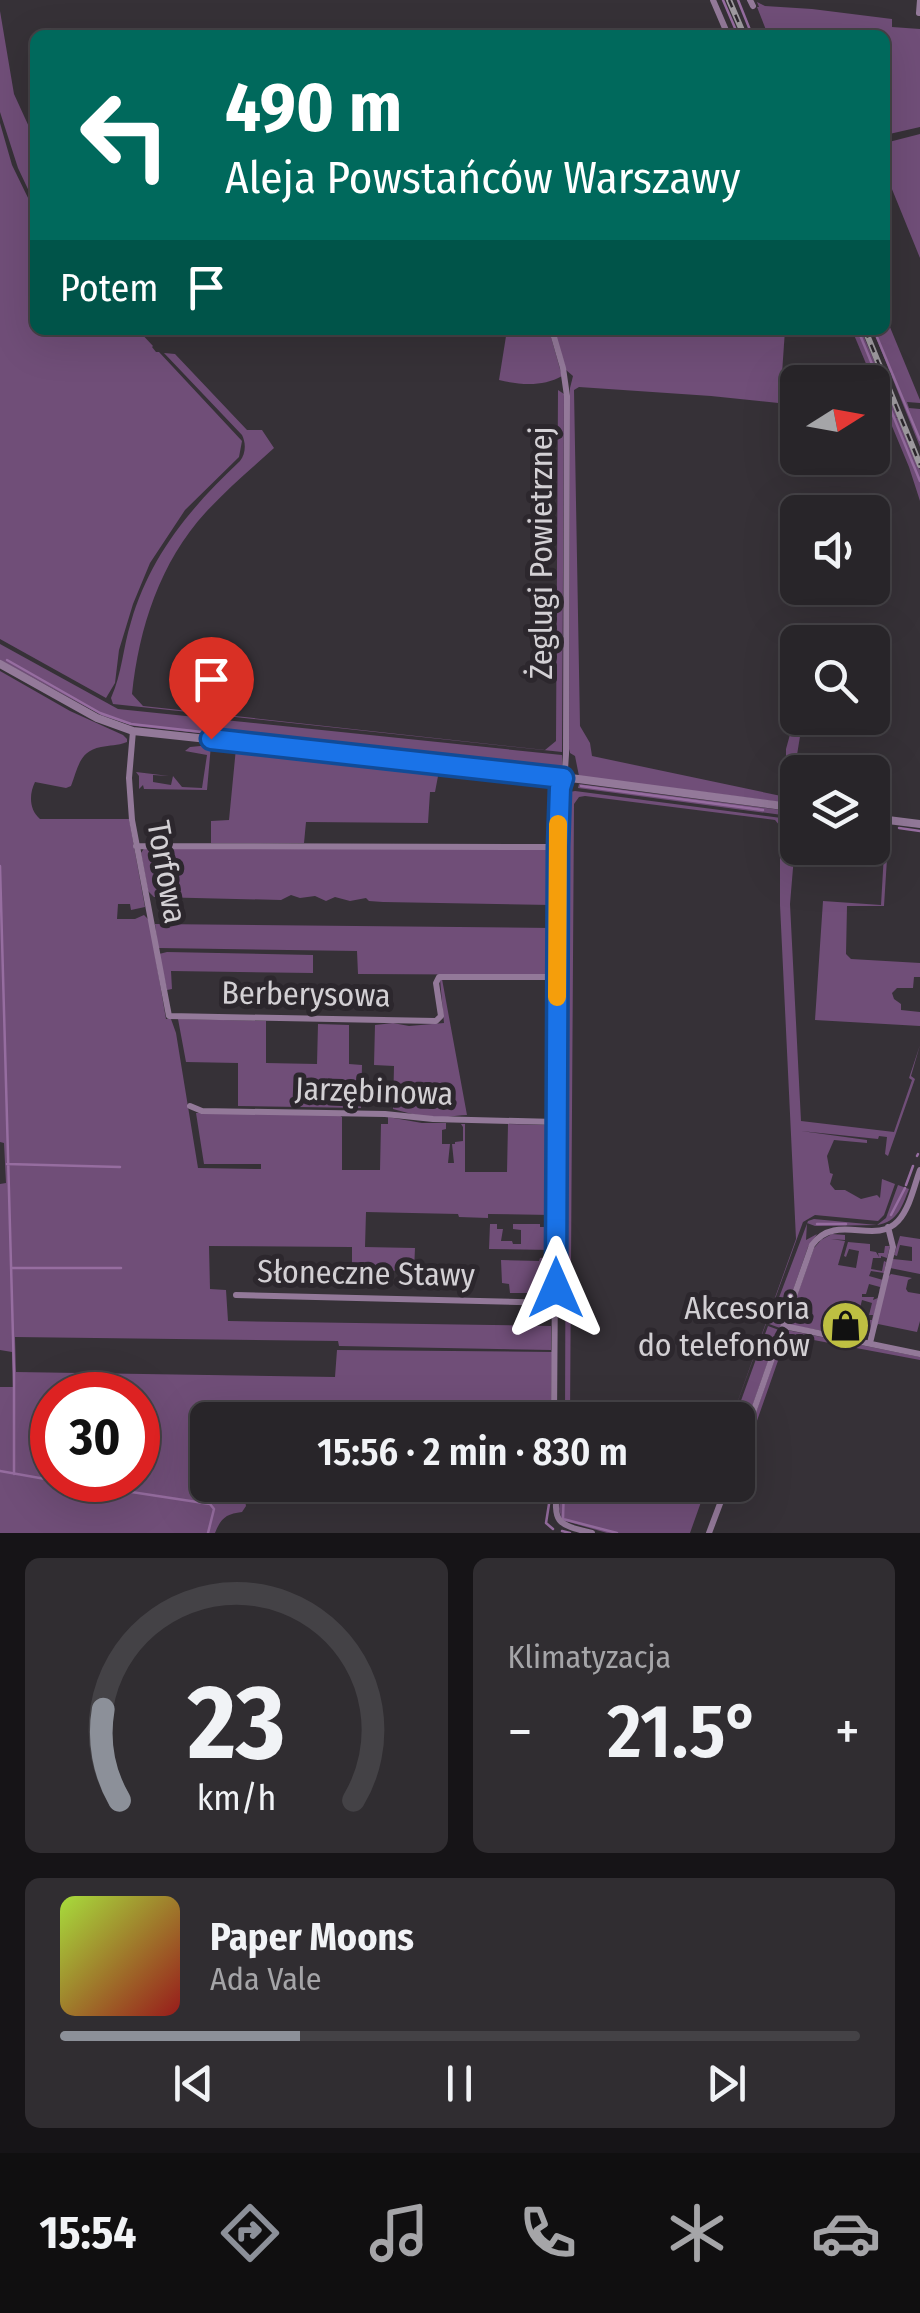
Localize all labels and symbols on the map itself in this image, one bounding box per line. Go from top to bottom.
north arrow [780,365,890,475]
street label: Żeglugi Powietrznej [522,426,560,680]
pin [169,637,254,740]
street label: Torfowa [139,818,195,926]
street label: Berberysowa [221,974,391,1014]
street label: Jarzębinowa [294,1069,454,1113]
position arrow [504,1236,608,1340]
street label: Słoneczne Stawy [257,1252,476,1294]
place label: Akcesoria do telefonów [638,1289,810,1364]
shop icon: Akcesoria do telefonów [819,1300,871,1352]
speed limit sign: 30 [30,1372,160,1502]

